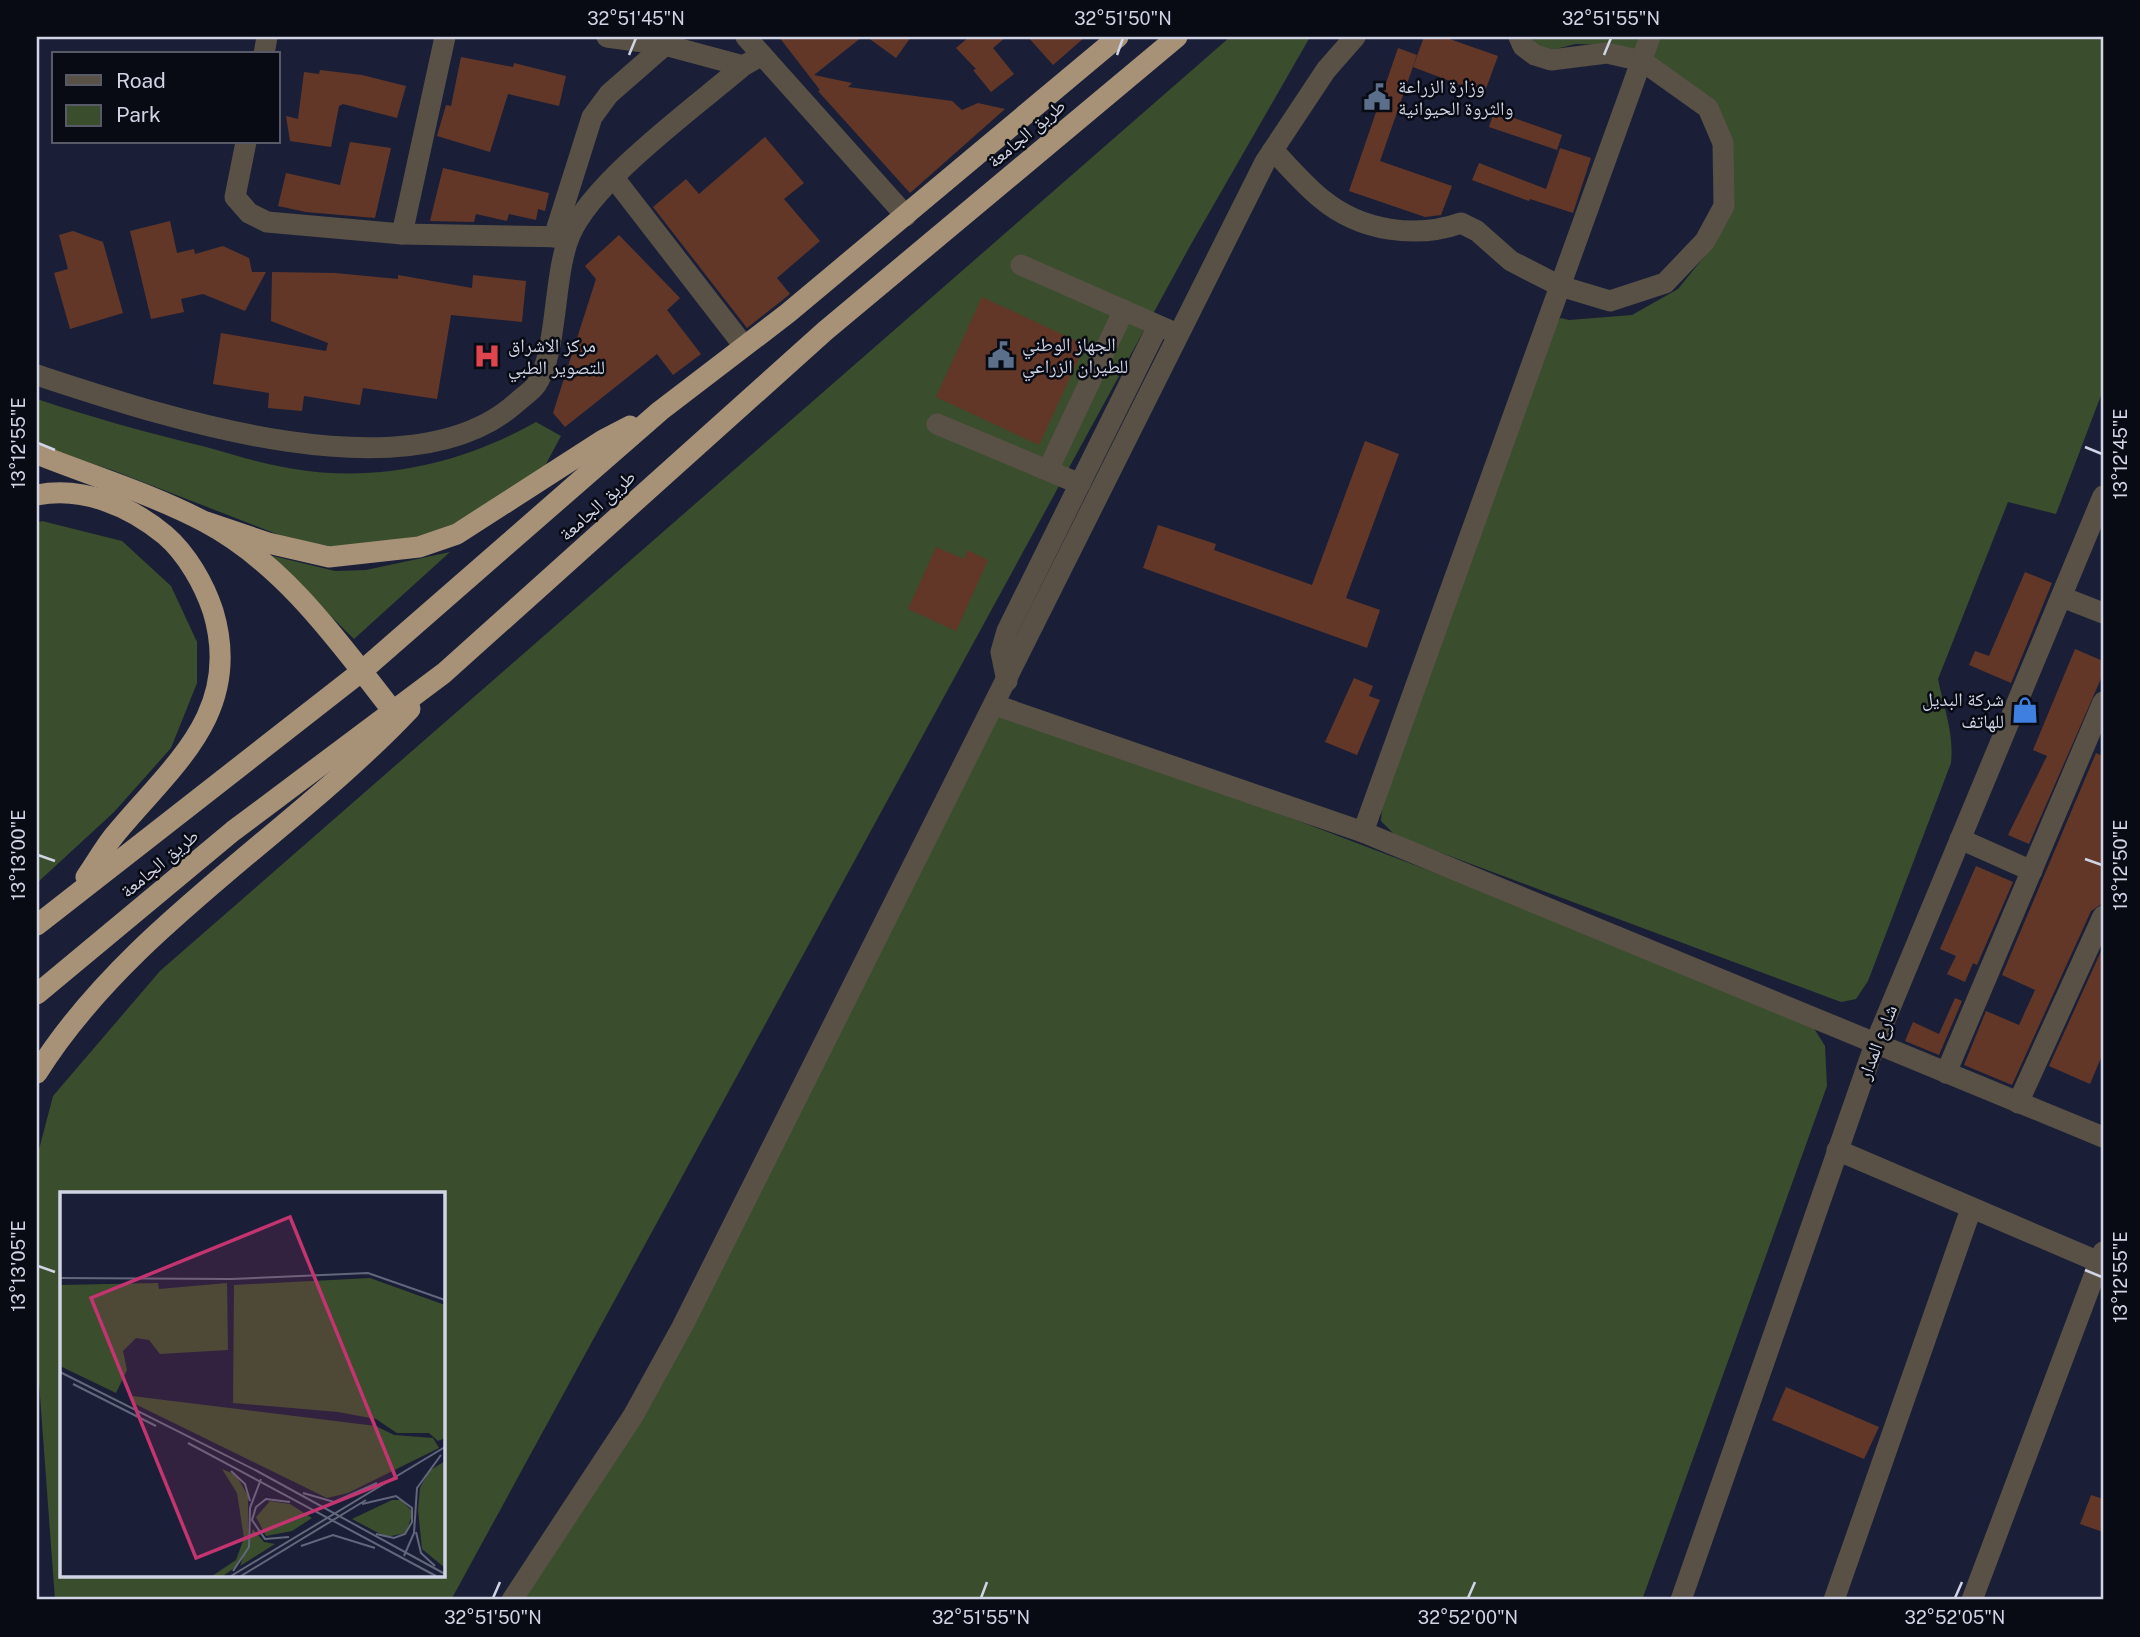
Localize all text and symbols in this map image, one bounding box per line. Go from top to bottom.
text: 32°51'45"N [587,8,685,29]
text: 32°51'50"N [1074,8,1172,29]
text: 32°51'55"N [1562,8,1660,29]
legend [52,52,280,144]
text: Road [116,68,166,93]
place label: وزارة الزراعة والثروة الحيوانية [1398,75,1513,120]
public building icon: وزارة الزراعة والثروة الحيوانية [1362,82,1392,112]
street label: طريق الجامعة [983,94,1070,173]
text: Park [116,102,161,127]
place label: الجهاز الوطني للطيران الزراعي [1022,333,1128,382]
place label: مركز الاشراق للتصوير الطبي [508,334,605,383]
public building icon: الجهاز الوطني للطيران الزراعي [986,340,1016,370]
hospital icon: مركز الاشراق للتصوير الطبي [472,341,502,371]
text: 13°12'55"E [8,397,29,489]
text: 13°12'45"E [2110,408,2131,500]
street label: طريق الجامعة [554,465,640,546]
place label: شركة البديل للهاتف [1922,688,2004,733]
shop icon: شركة البديل للهاتف [2010,695,2040,725]
text: 13°13'00"E [8,810,29,900]
text: 13°12'50"E [2110,820,2131,910]
street label: طريق الجامعة [116,824,203,903]
street label: شارع المدار [1852,1002,1902,1084]
inset map [60,1192,444,1578]
text: 13°13'05"E [8,1220,29,1312]
text: 13°12'55"E [2110,1231,2131,1323]
text: 32°51'50"N [444,1607,542,1628]
text: 32°51'55"N [932,1607,1030,1628]
text: 32°52'00"N [1418,1607,1518,1628]
text: 32°52'05"N [1905,1607,2005,1628]

